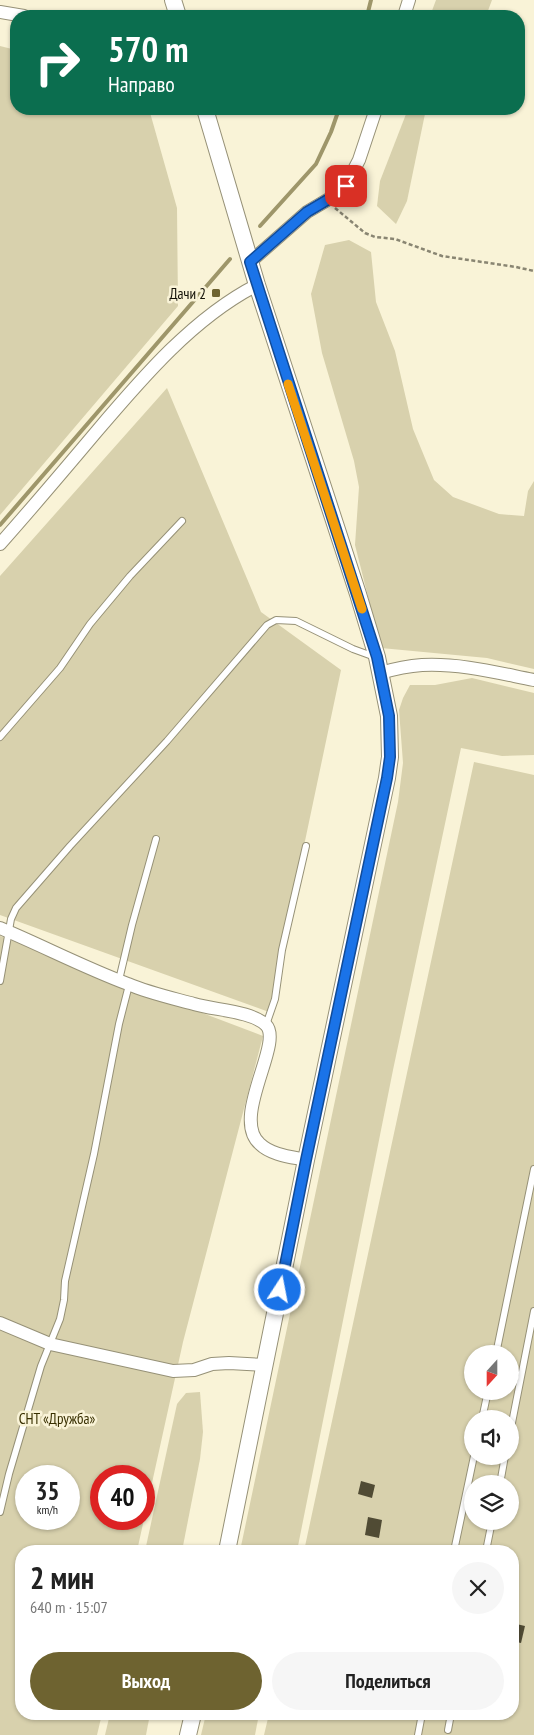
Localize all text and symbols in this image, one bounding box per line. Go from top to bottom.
text: 570 m [108,26,189,72]
icon: right [25,30,90,95]
text: Направо [108,70,175,98]
pin [325,165,367,207]
icon: arrive [332,172,360,200]
place label: Дачи 2 [169,284,206,303]
marker: Дачи 2 [210,287,222,299]
position arrow [253,1263,305,1315]
north arrow [464,1345,519,1400]
map controls [464,1345,519,1530]
park label: СНТ «Дружба» [19,1409,95,1428]
button: sound [464,1410,519,1465]
speed limit sign: 40 [90,1465,155,1530]
text: 35 [36,1475,59,1507]
button: layers [464,1475,519,1530]
text: km/h [37,1502,58,1517]
text: 2 мин [30,1558,94,1597]
button: close [452,1562,504,1614]
text: 640 m · 15:07 [30,1597,108,1617]
button: Выход [30,1652,262,1710]
button: Поделиться [272,1652,504,1710]

